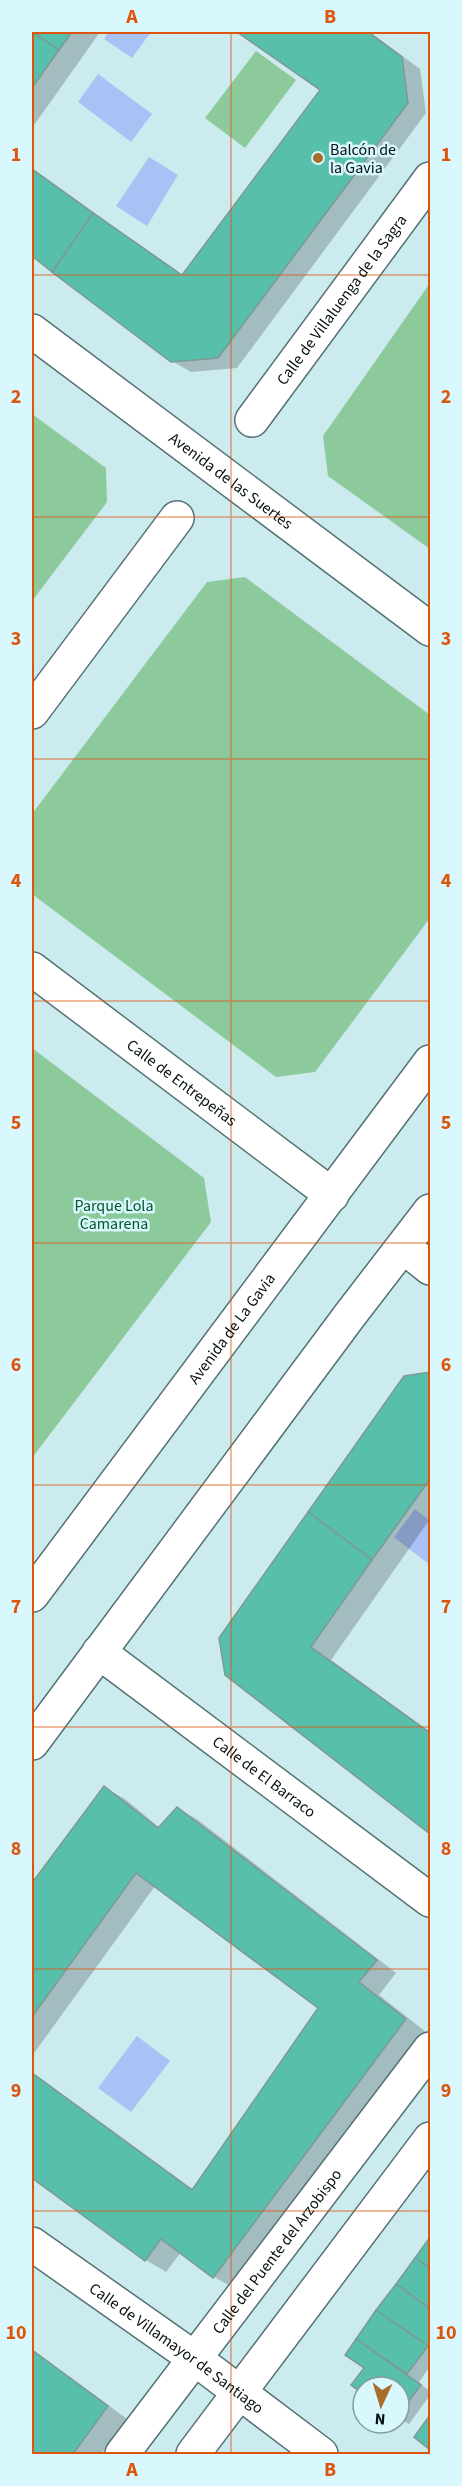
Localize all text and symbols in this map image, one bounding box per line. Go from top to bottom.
text: A [125,3,138,31]
text: B [324,3,336,31]
place label: Balcón de la Gavia [330,139,396,179]
text: 1 [11,141,21,169]
text: 1 [441,141,451,169]
marker: Balcón de la Gavia [311,151,325,165]
street label: Calle de Villaluenga de la Sagra [272,210,412,390]
text: 2 [11,383,21,411]
text: 2 [441,383,451,411]
street label: Avenida de las Suertes [164,427,297,535]
text: 3 [11,625,21,653]
text: 3 [441,625,451,653]
text: 4 [11,867,22,895]
text: 4 [441,867,452,895]
street label: Calle de Entrepeñas [122,1034,241,1132]
text: 5 [11,1109,21,1137]
text: 5 [441,1109,451,1137]
park label: Parque Lola Camarena [75,1195,153,1235]
street label: Avenida de La Gavia [183,1269,281,1389]
text: 6 [11,1351,21,1379]
text: 6 [441,1351,451,1379]
text: 7 [11,1593,21,1621]
text: 7 [441,1593,451,1621]
street label: Calle de El Barraco [208,1731,320,1823]
text: 8 [11,1835,21,1863]
text: 8 [441,1835,451,1863]
text: 9 [11,2077,21,2105]
text: 9 [441,2077,451,2105]
street label: Calle del Puente del Arzobispo [207,2164,347,2339]
street label: Calle de Villamayor de Santiago [85,2278,268,2419]
text: 10 [5,2319,27,2347]
text: 10 [435,2319,457,2347]
north arrow [351,2375,411,2435]
text: N [374,2408,386,2430]
text: A [125,2456,138,2484]
text: B [324,2456,336,2484]

